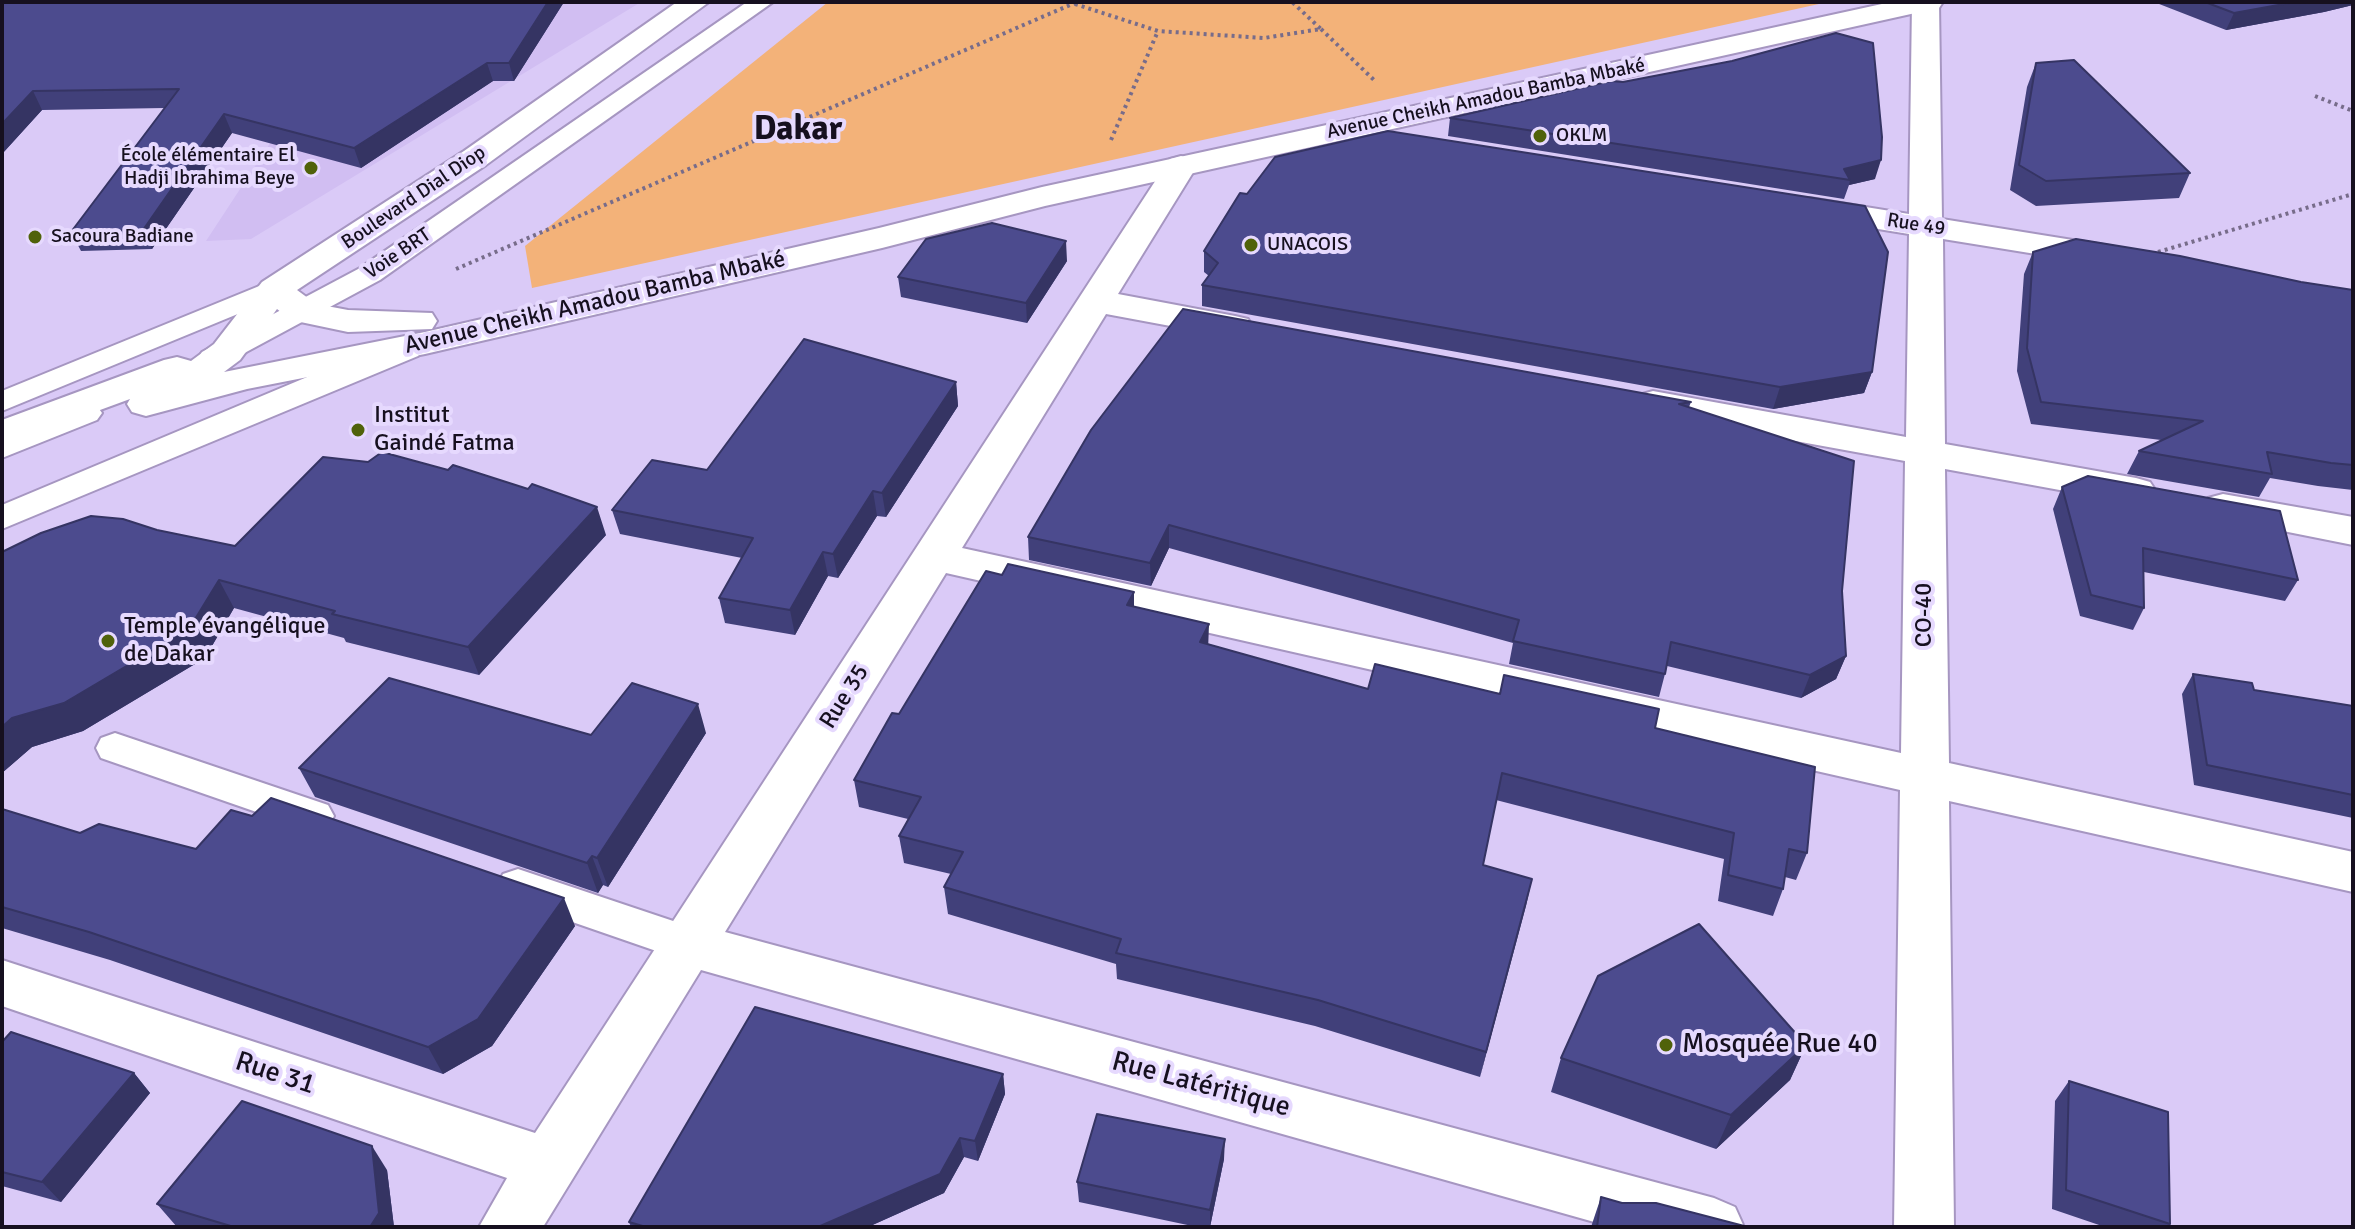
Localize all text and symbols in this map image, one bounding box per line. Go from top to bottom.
street label: Avenue Cheikh Amadou Bamba Mbaké [1325,53,1647,145]
district label: Dakar [754,110,842,150]
place label: OKLM [1556,124,1607,148]
marker: OKLM [1531,127,1549,145]
street label: Boulevard Dial Diop [337,141,491,255]
place label: École élémentaire El Hadji Ibrahima Beye [120,144,295,191]
marker: École élémentaire El Hadji Ibrahima Beye [302,159,320,177]
street label: Rue 49 [1885,209,1947,241]
street label: Voie BRT [360,223,436,285]
place label: Sacoura Badiane [51,225,194,249]
marker: Sacoura Badiane [26,228,44,246]
place label: UNACOIS [1267,233,1348,257]
marker: UNACOIS [1242,236,1260,254]
street label: Avenue Cheikh Amadou Bamba Mbaké [402,245,788,361]
place label: Institut Gaindé Fatma [374,402,515,458]
marker: Institut Gaindé Fatma [349,421,367,439]
street label: CO-40 [1911,583,1939,647]
place label: Temple évangélique de Dakar [124,613,326,669]
marker: Temple évangélique de Dakar [99,632,117,650]
street label: Rue 35 [814,660,876,734]
place label: Mosquée Rue 40 [1682,1028,1878,1062]
marker: Mosquée Rue 40 [1657,1036,1675,1054]
street label: Rue 31 [231,1045,319,1103]
street label: Rue Latéritique [1108,1045,1294,1125]

